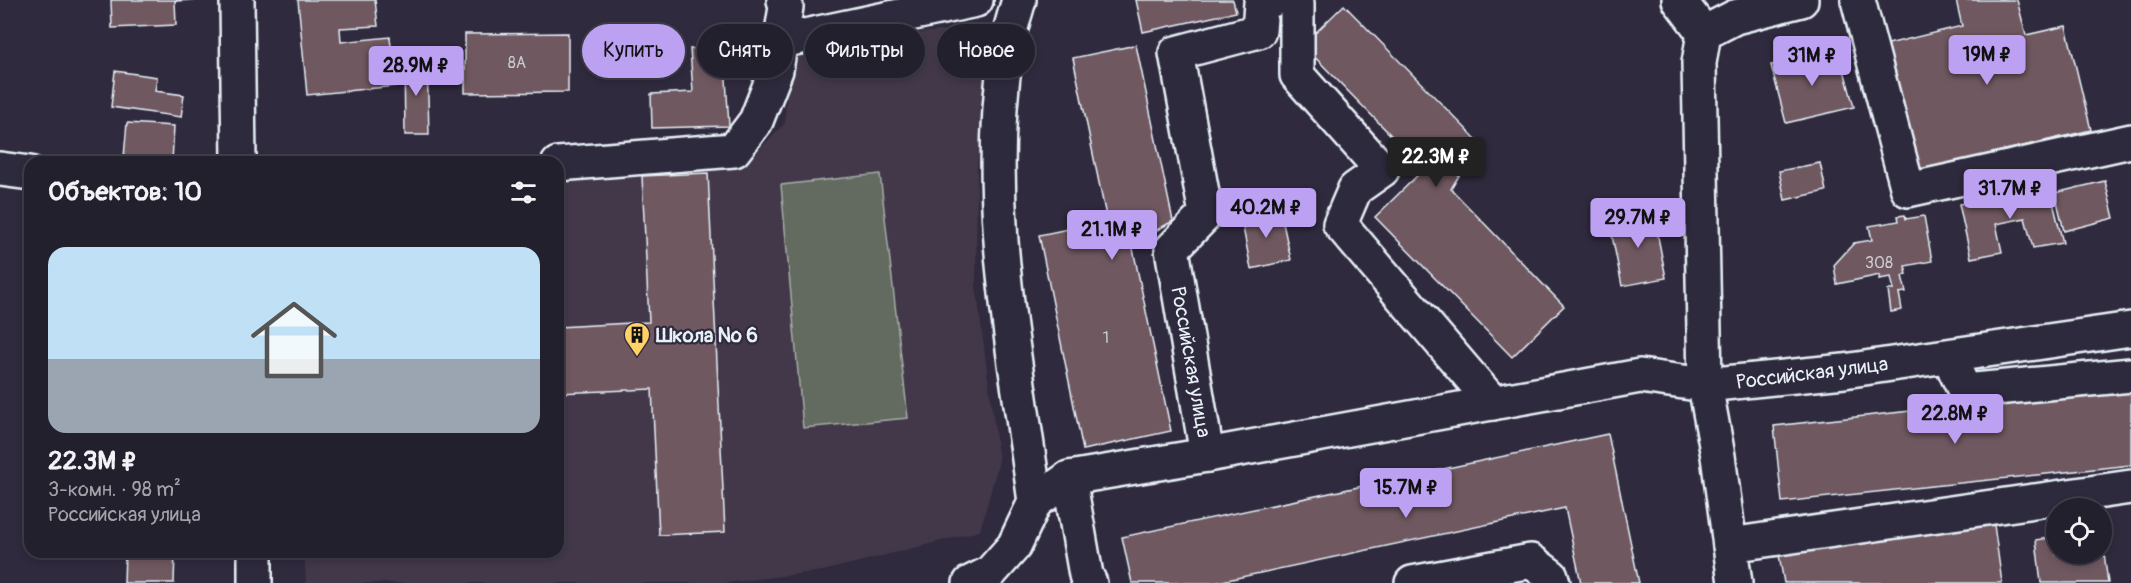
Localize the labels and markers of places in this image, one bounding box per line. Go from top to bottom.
pin: 19M ₽ [1945,35,2029,86]
pin: 31M ₽ [1770,36,1854,87]
pin: 28.9M ₽ [361,46,471,97]
pin: 22.3M ₽ [1381,137,1491,188]
pin: 31.7M ₽ [1955,169,2065,220]
pin: 40.2M ₽ [1211,188,1321,239]
pin: 29.7M ₽ [1583,198,1693,249]
pin: 21.1M ₽ [1057,210,1167,261]
building icon: Школа № 6 [622,320,652,358]
place label: Школа № 6 [655,323,758,348]
pin: 22.8M ₽ [1900,394,2010,445]
pin: 15.7M ₽ [1351,468,1461,519]

